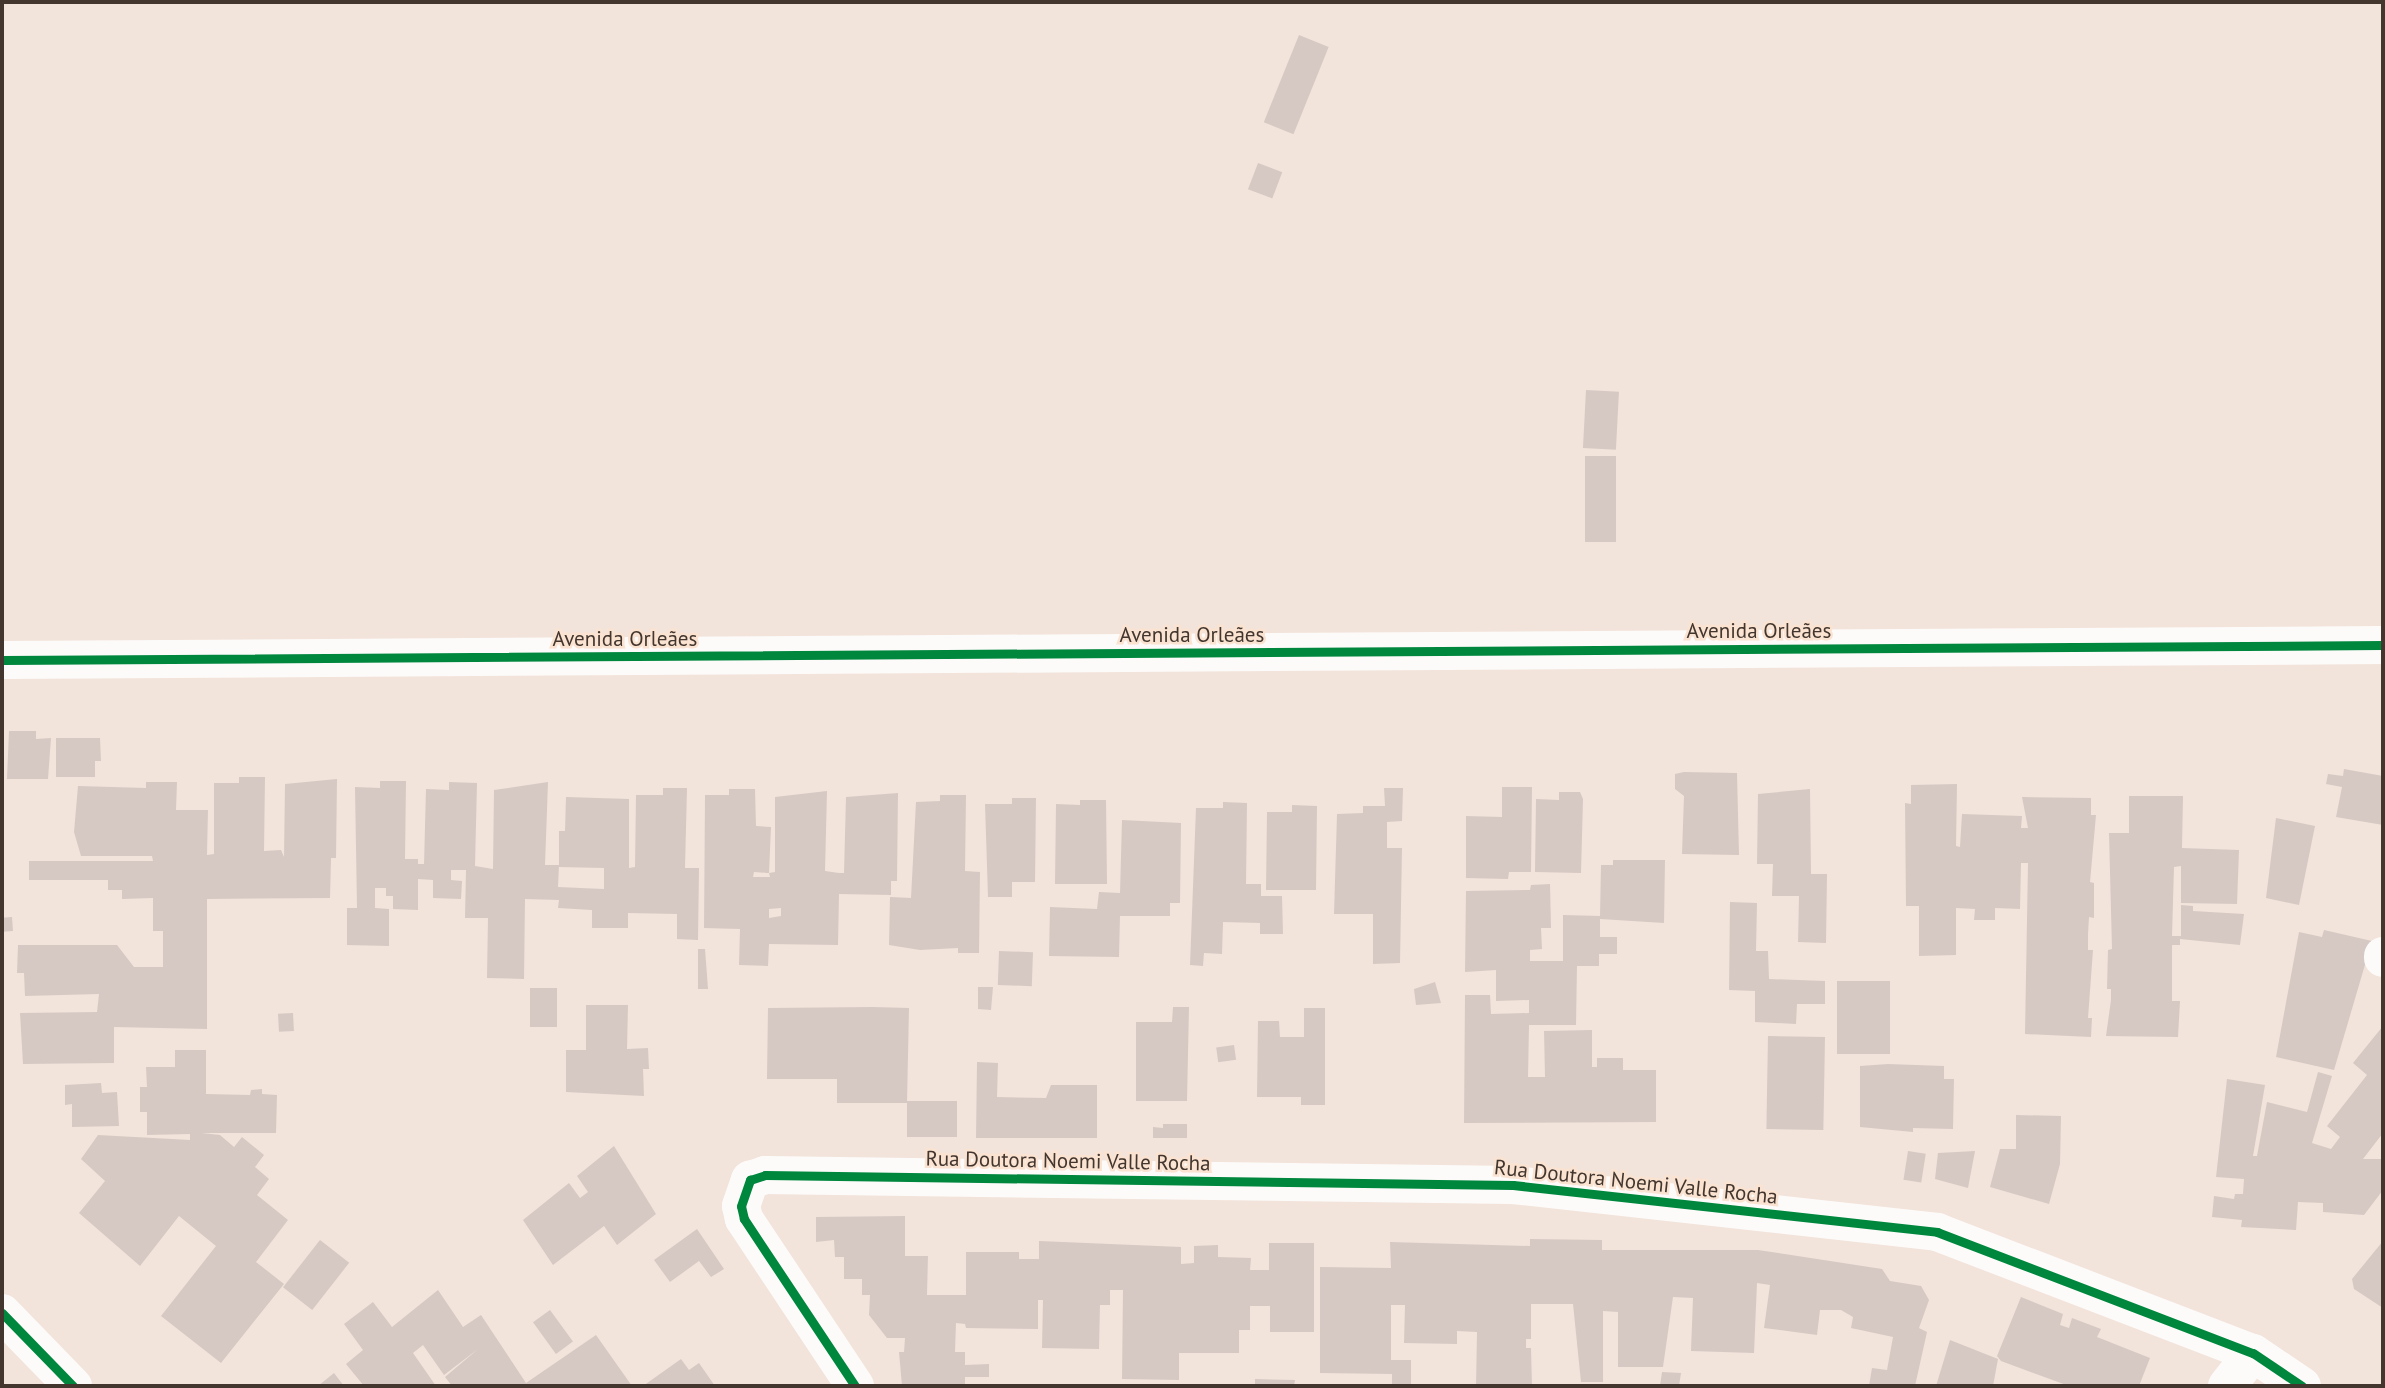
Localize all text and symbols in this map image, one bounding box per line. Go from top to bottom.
street label: Avenida Orleães [1687,618,1831,644]
street label: Avenida Orleães [1120,622,1264,648]
street label: Avenida Orleães [553,626,697,652]
street label: Rua Doutora Noemi Valle Rocha [925,1146,1211,1176]
street label: Rua Doutora Noemi Valle Rocha [1493,1155,1779,1209]

